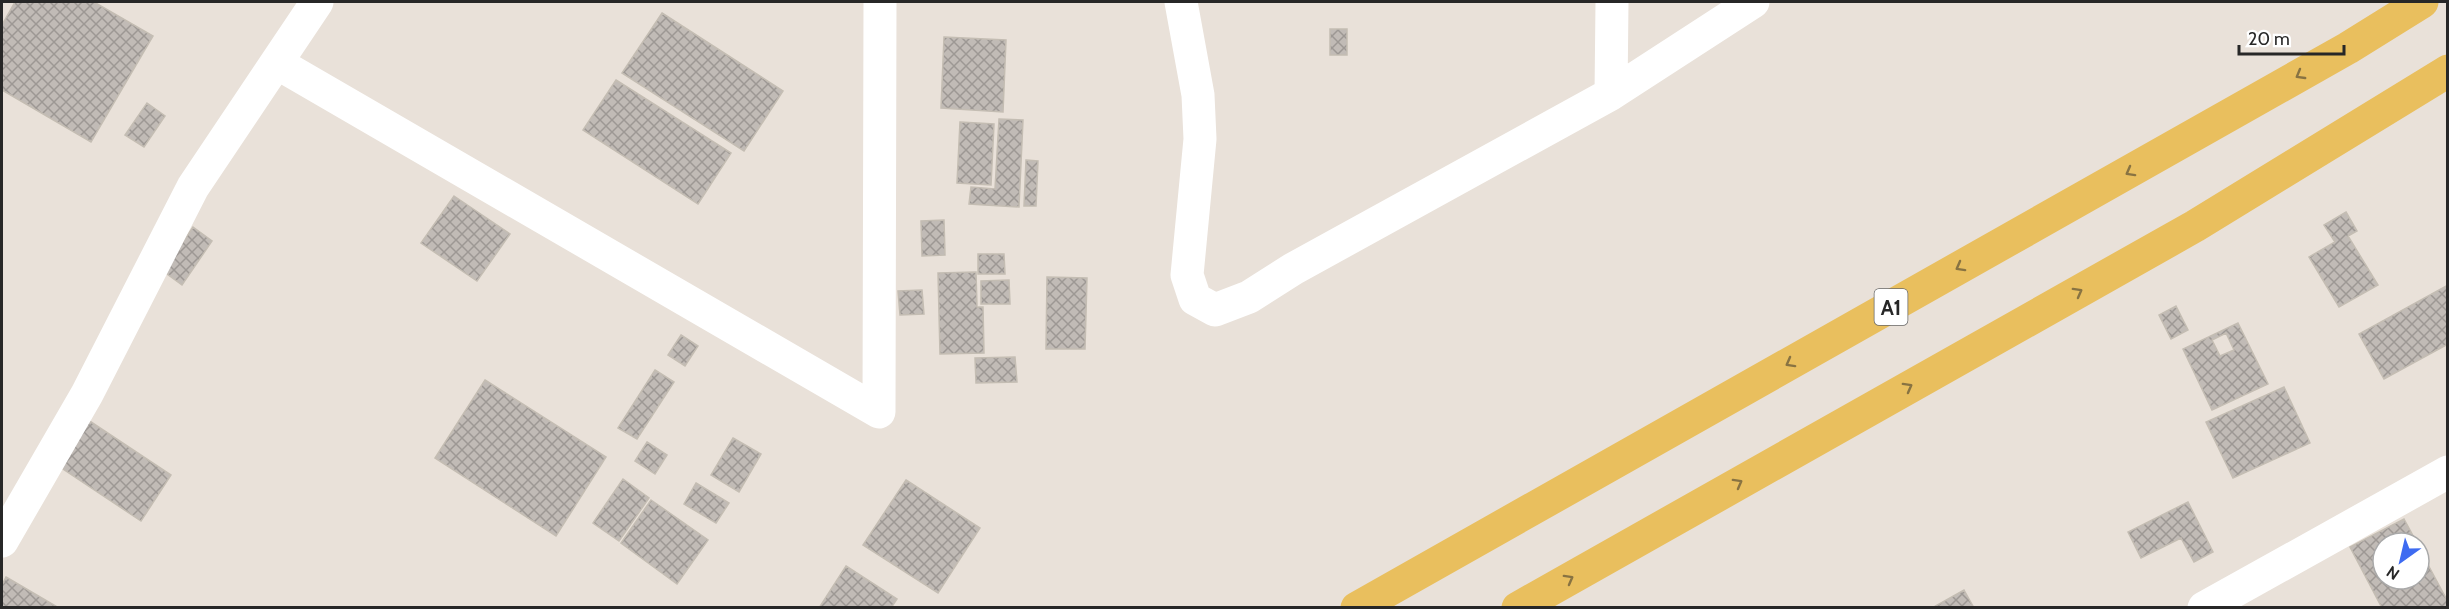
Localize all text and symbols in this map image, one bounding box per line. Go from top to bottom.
scale bar [2239,18,2344,56]
text: 20 m [2248,28,2290,50]
one-way arrow [2296,68,2306,80]
one-way arrow [2126,164,2136,176]
one-way arrow [1956,260,1966,271]
one-way arrow [2072,288,2082,299]
road number: A1 [1874,289,1908,325]
one-way arrow [1786,356,1797,367]
one-way arrow [1902,383,1913,395]
one-way arrow [1732,479,1743,490]
north arrow [2371,531,2431,591]
text: N [2383,562,2403,584]
one-way arrow [1562,575,1573,586]

